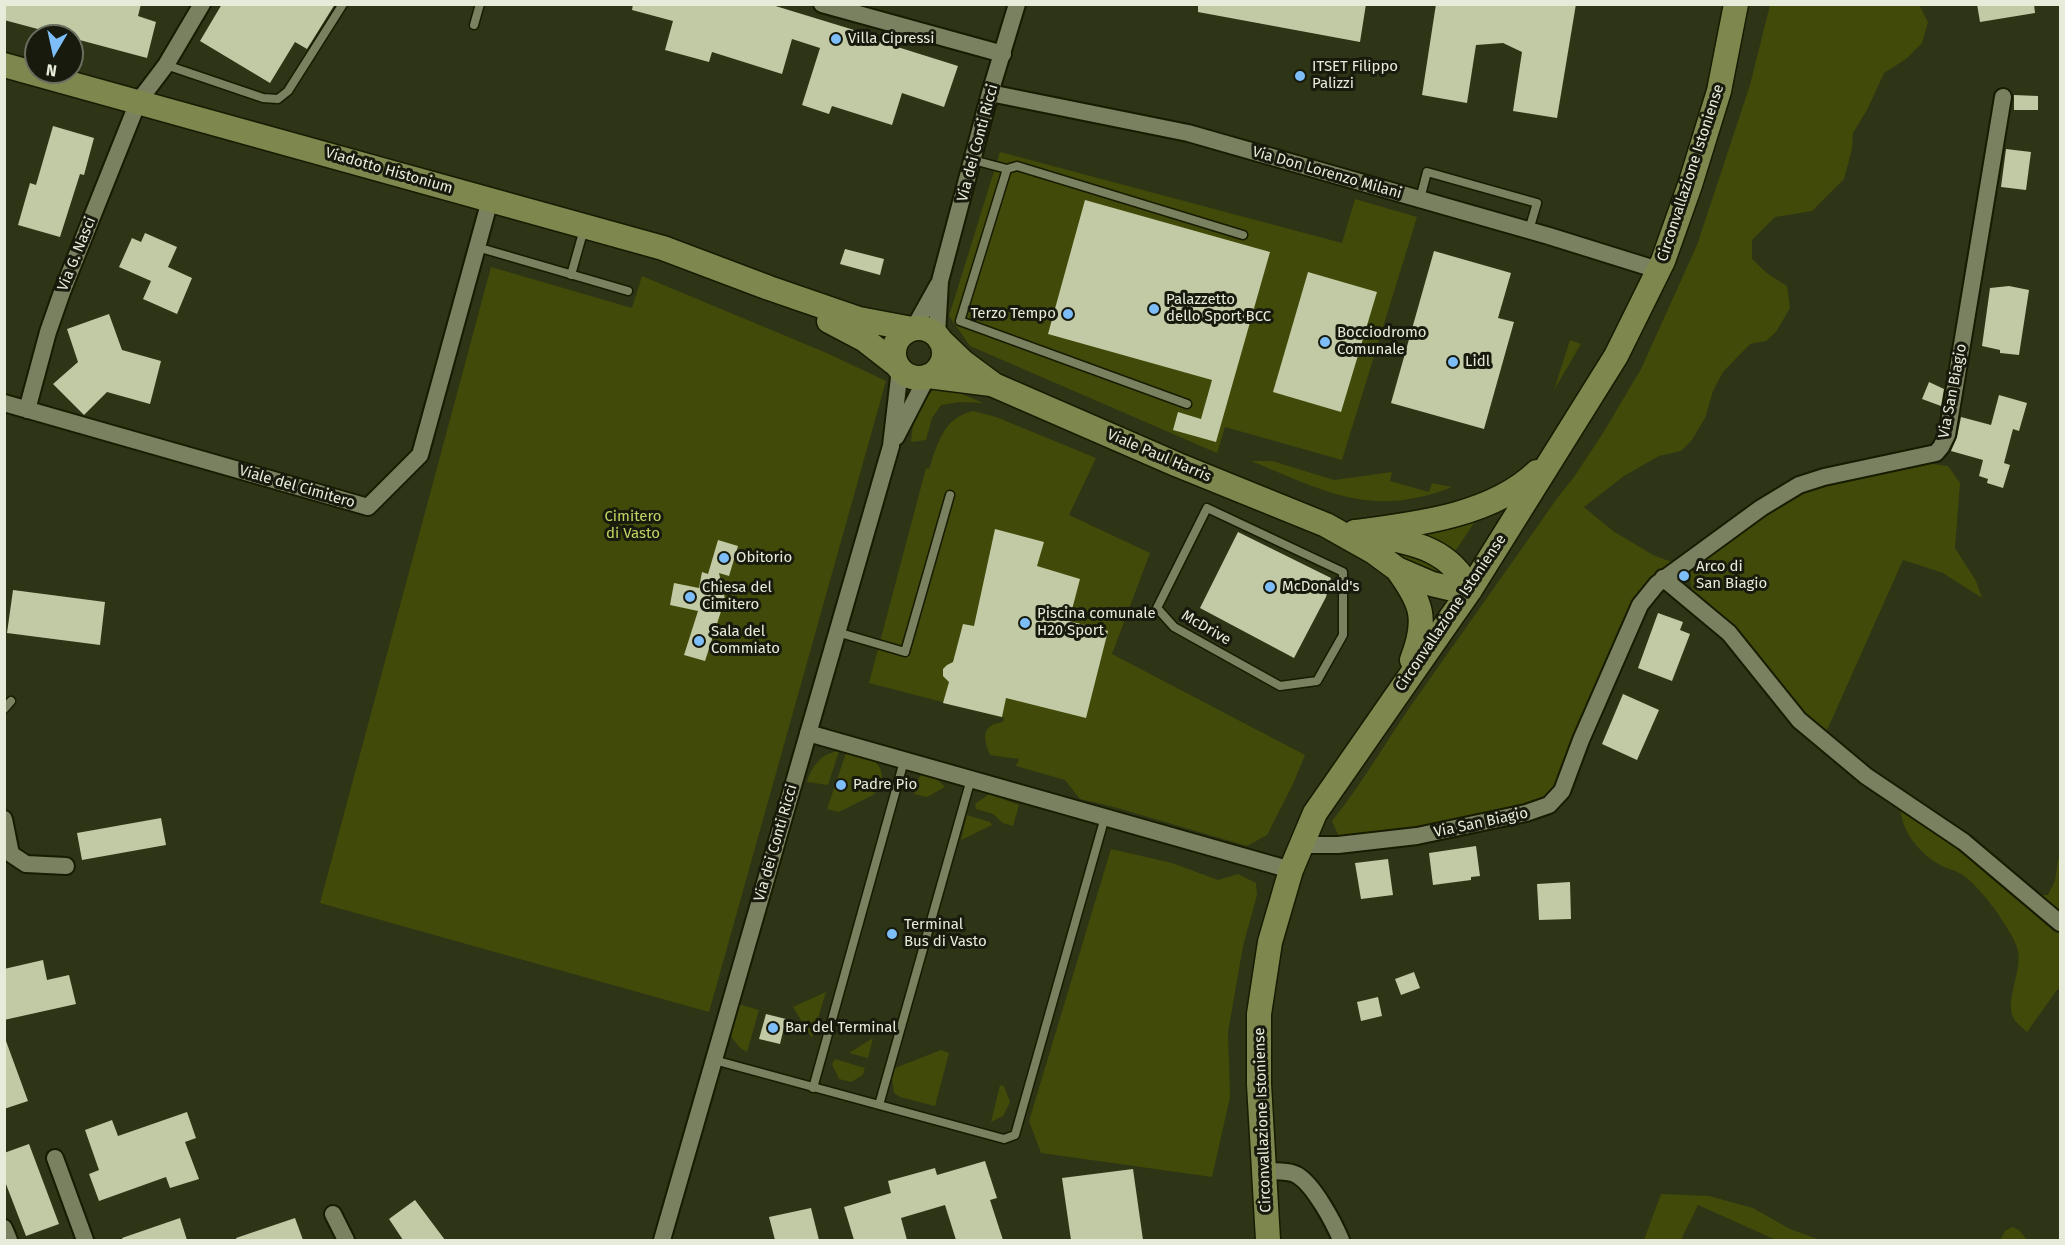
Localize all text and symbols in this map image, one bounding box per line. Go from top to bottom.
north arrow [24,24,84,84]
place label: Villa Cipressi [848,30,935,48]
marker: Villa Cipressi [829,32,843,46]
place label: ITSET Filippo Palizzi [1312,58,1398,93]
text: N [45,60,58,81]
marker: ITSET Filippo Palizzi [1293,69,1307,83]
street label: Via dei Conti Ricci [954,82,1002,204]
street label: Circonvallazione Istoniense [1654,82,1728,264]
street label: Via Don Lorenzo Milani [1250,143,1404,203]
street label: Viadotto Histonium [323,144,455,198]
street label: Via G. Nasci [54,214,100,294]
place label: Palazzetto dello Sport BCC [1166,291,1271,326]
marker: Palazzetto dello Sport BCC [1147,302,1161,316]
place label: Terzo Tempo [970,305,1056,323]
marker: Terzo Tempo [1061,307,1075,321]
place label: Bocciodromo Comunale [1337,324,1427,359]
marker: Bocciodromo Comunale [1318,335,1332,349]
street label: Via San Biagio [1935,342,1971,440]
place label: Lidl [1465,353,1490,371]
marker: Lidl [1446,355,1460,369]
street label: Viale Paul Harris [1104,426,1214,486]
street label: Viale del Cimitero [237,462,357,512]
park label: Cimitero di Vasto [604,508,662,543]
street label: Circonvallazione Istoniense [1392,531,1510,695]
place label: Obitorio [736,549,792,567]
marker: Obitorio [717,551,731,565]
place label: Arco di San Biagio [1696,558,1767,593]
marker: Arco di San Biagio [1677,569,1691,583]
place label: McDonald's [1282,578,1359,596]
place label: Chiesa del Cimitero [702,579,772,614]
marker: McDonald's [1263,580,1277,594]
marker: Chiesa del Cimitero [683,590,697,604]
place label: Piscina comunale H20 Sport [1037,605,1156,640]
street label: McDrive [1178,607,1234,649]
marker: Piscina comunale H20 Sport [1018,616,1032,630]
place label: Sala del Commiato [711,623,780,658]
marker: Sala del Commiato [692,634,706,648]
place label: Padre Pio [853,776,917,794]
marker: Padre Pio [834,778,848,792]
street label: Via dei Conti Ricci [751,782,801,904]
street label: Via San Biagio [1432,804,1530,842]
place label: Terminal Bus di Vasto [904,916,987,951]
marker: Terminal Bus di Vasto [885,927,899,941]
place label: Bar del Terminal [785,1019,897,1037]
marker: Bar del Terminal [766,1021,780,1035]
street label: Circonvallazione Istoniense [1251,1027,1275,1213]

